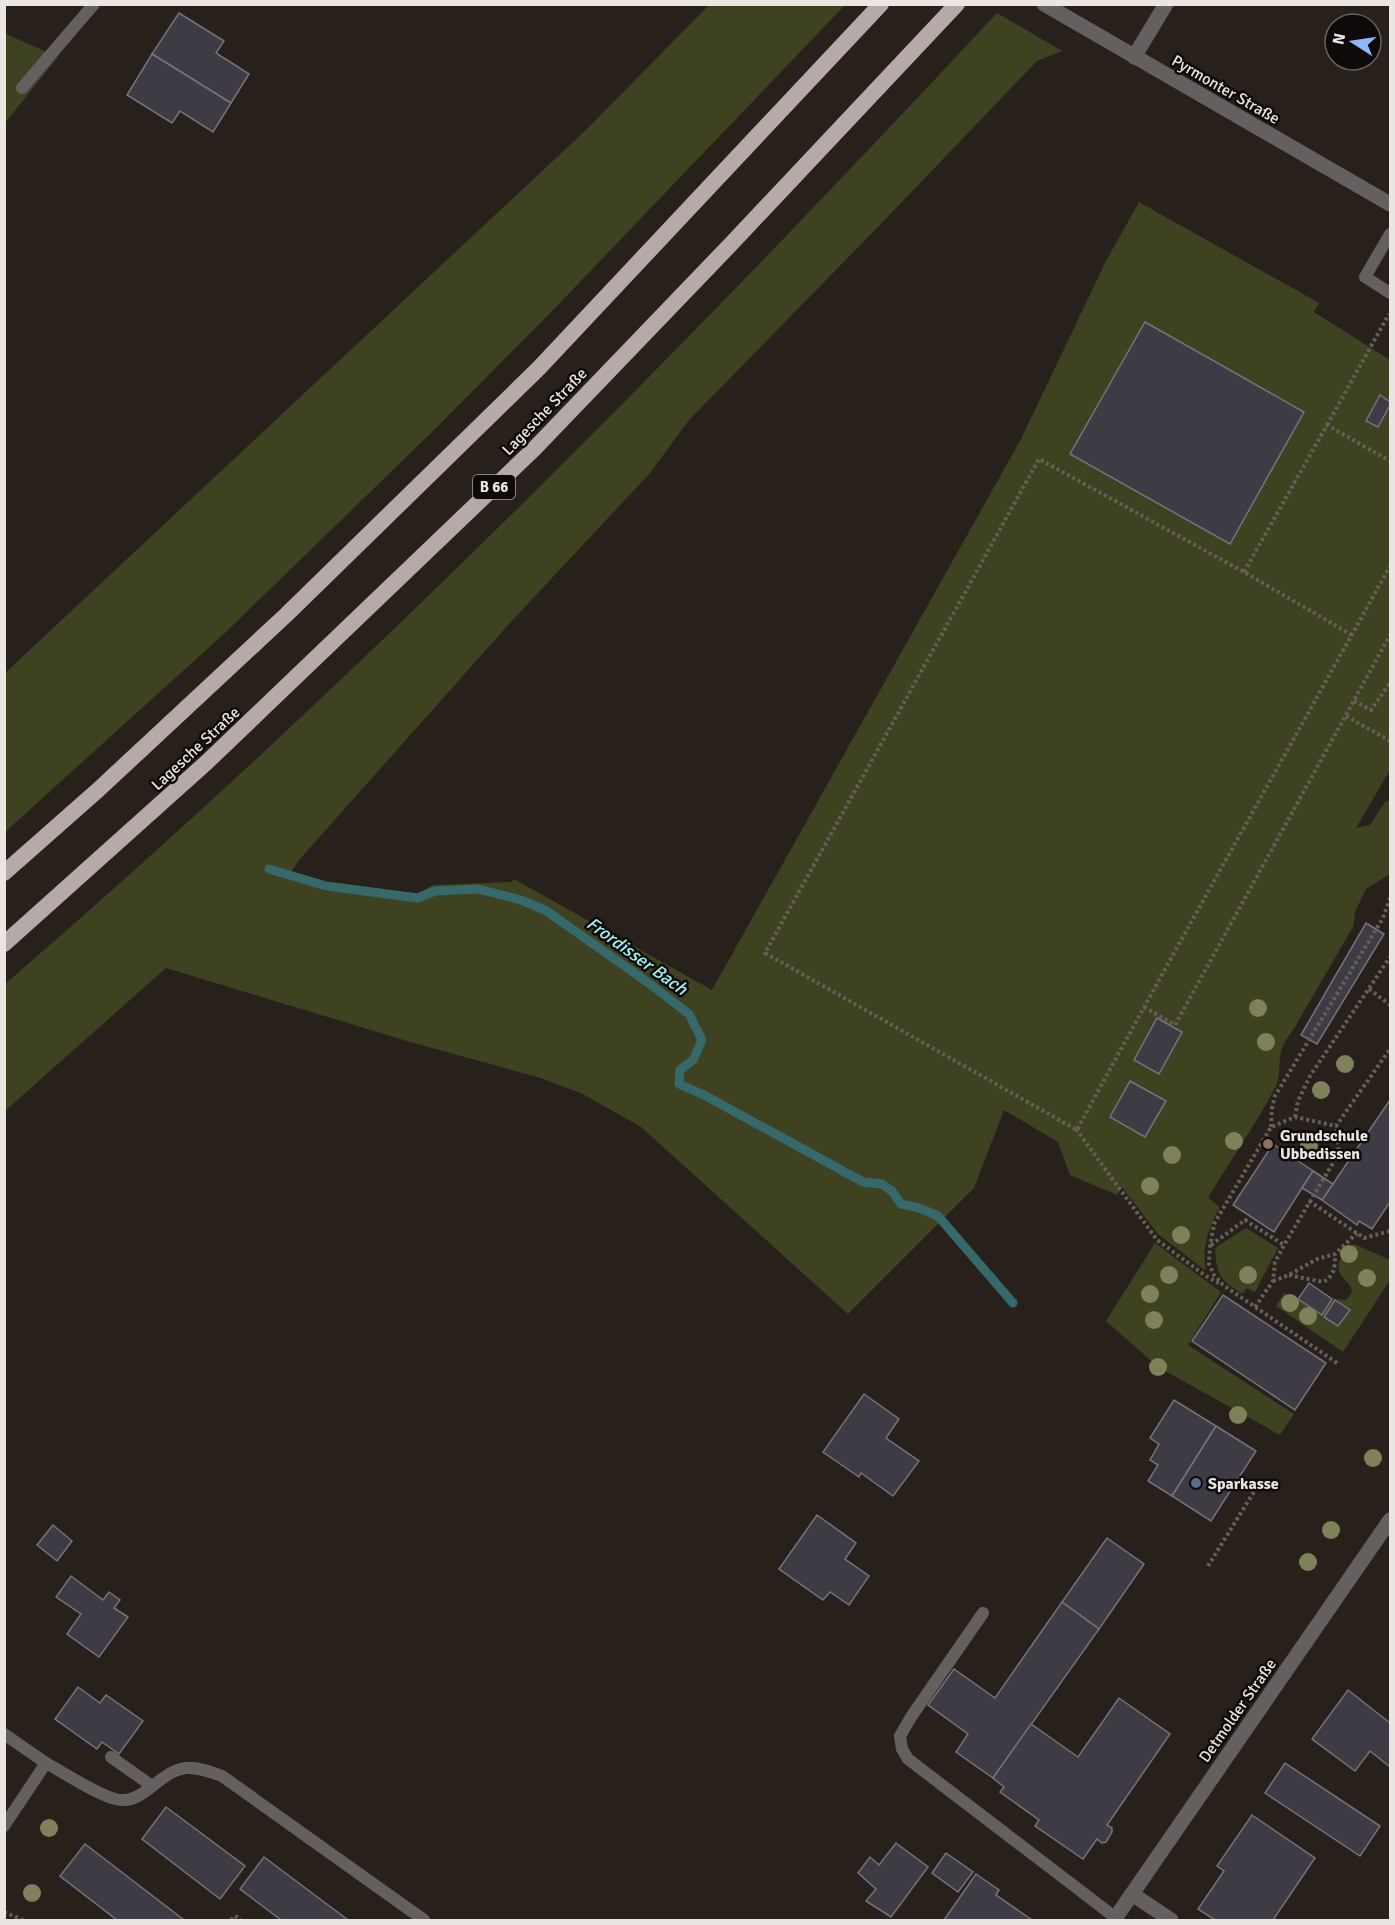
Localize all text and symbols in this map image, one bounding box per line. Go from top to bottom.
north arrow [1323,12,1383,72]
text: N [1328,32,1350,47]
street label: Pyrmonter Straße [1168,51,1283,129]
street label: Lagesche Straße [498,364,591,460]
road number: B 66 [473,475,515,499]
street label: Lagesche Straße [147,703,244,795]
water label: Frordisser Bach [582,912,693,1001]
place label: Grundschule Ubbedissen [1280,1126,1368,1164]
marker: Grundschule Ubbedissen [1261,1137,1275,1151]
place label: Sparkasse [1208,1474,1279,1494]
marker: Sparkasse [1189,1476,1203,1490]
street label: Detmolder Straße [1195,1655,1281,1766]

